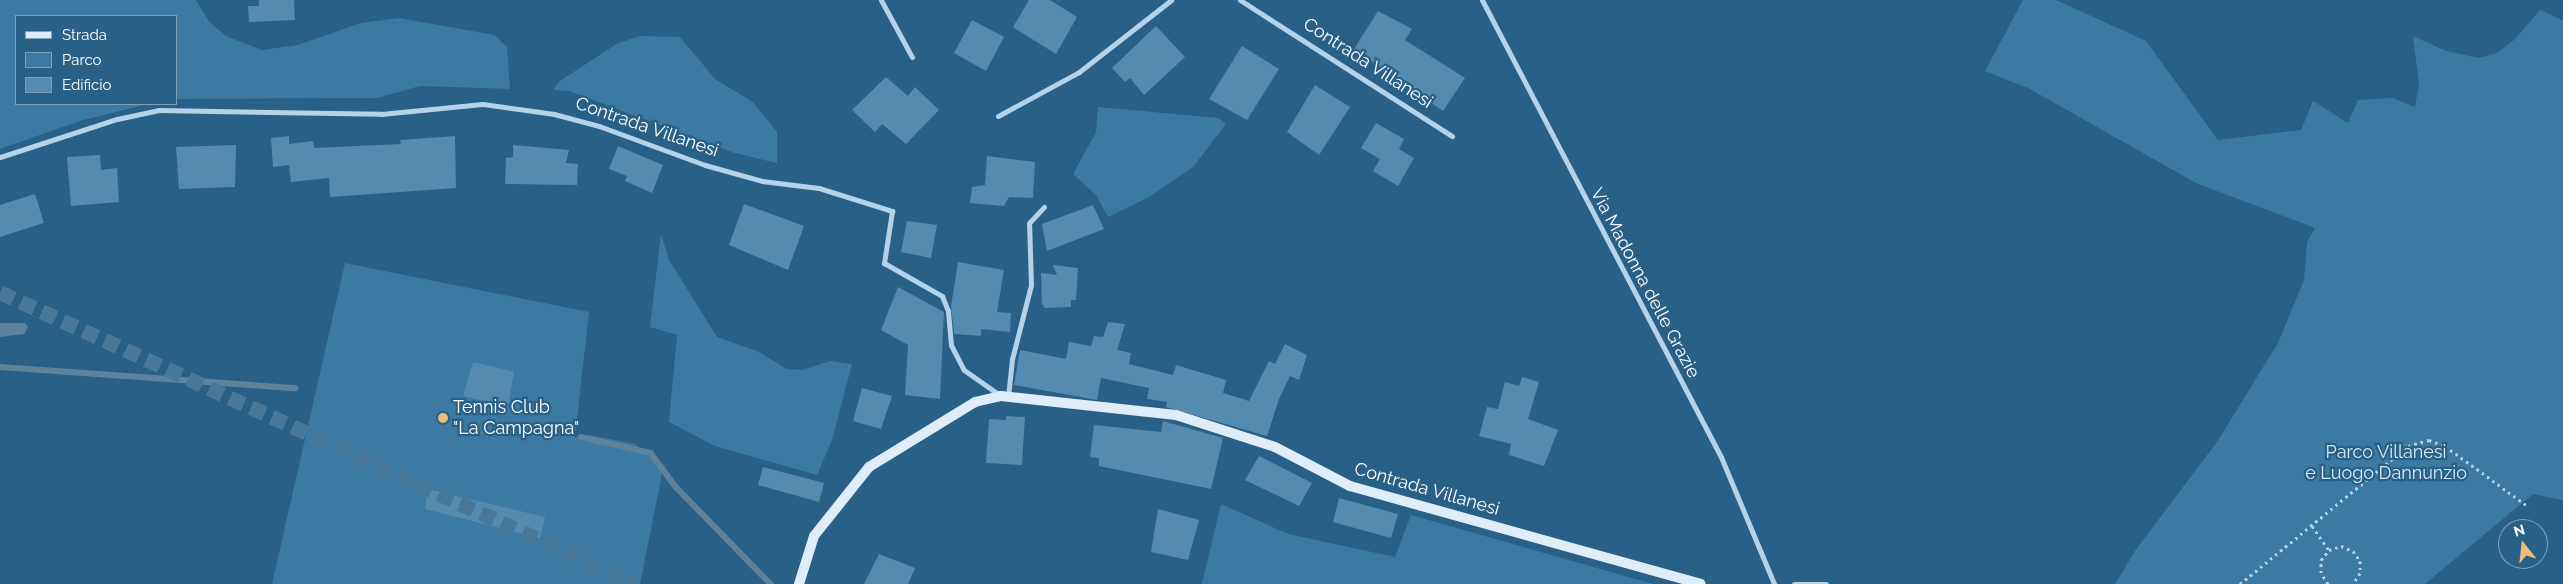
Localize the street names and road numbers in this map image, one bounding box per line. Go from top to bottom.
street label: Contrada Villanesi [1299,13,1437,113]
street label: Contrada Villanesi [572,92,722,162]
street label: Via Madonna delle Grazie [1586,184,1704,382]
street label: Contrada Villanesi [1352,458,1502,520]

